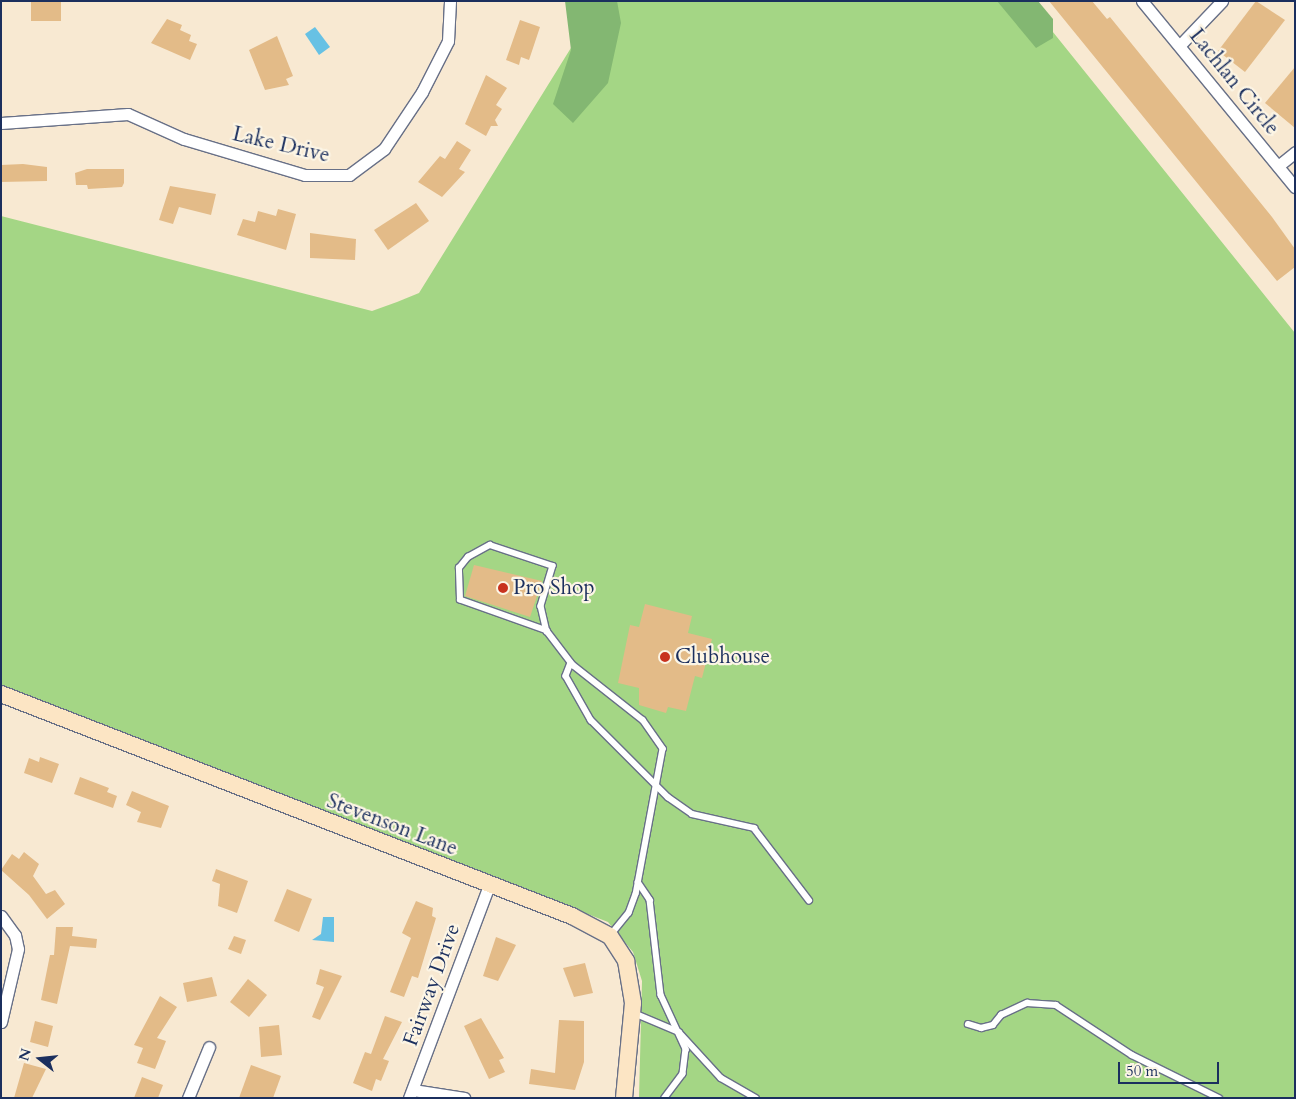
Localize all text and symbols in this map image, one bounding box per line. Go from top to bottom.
street label: Lachlan Circle [1184,24,1284,140]
street label: Lake Drive [230,122,332,168]
place label: Pro Shop [513,575,595,601]
marker: Pro Shop [497,582,509,594]
place label: Clubhouse [675,644,770,670]
marker: Clubhouse [659,651,671,663]
street label: Stevenson Lane [323,789,461,861]
street label: Fairway Drive [398,921,466,1049]
north arrow [15,1034,65,1084]
text: N [14,1046,36,1063]
scale bar [1121,1052,1222,1084]
text: 50 m [1126,1061,1158,1081]

